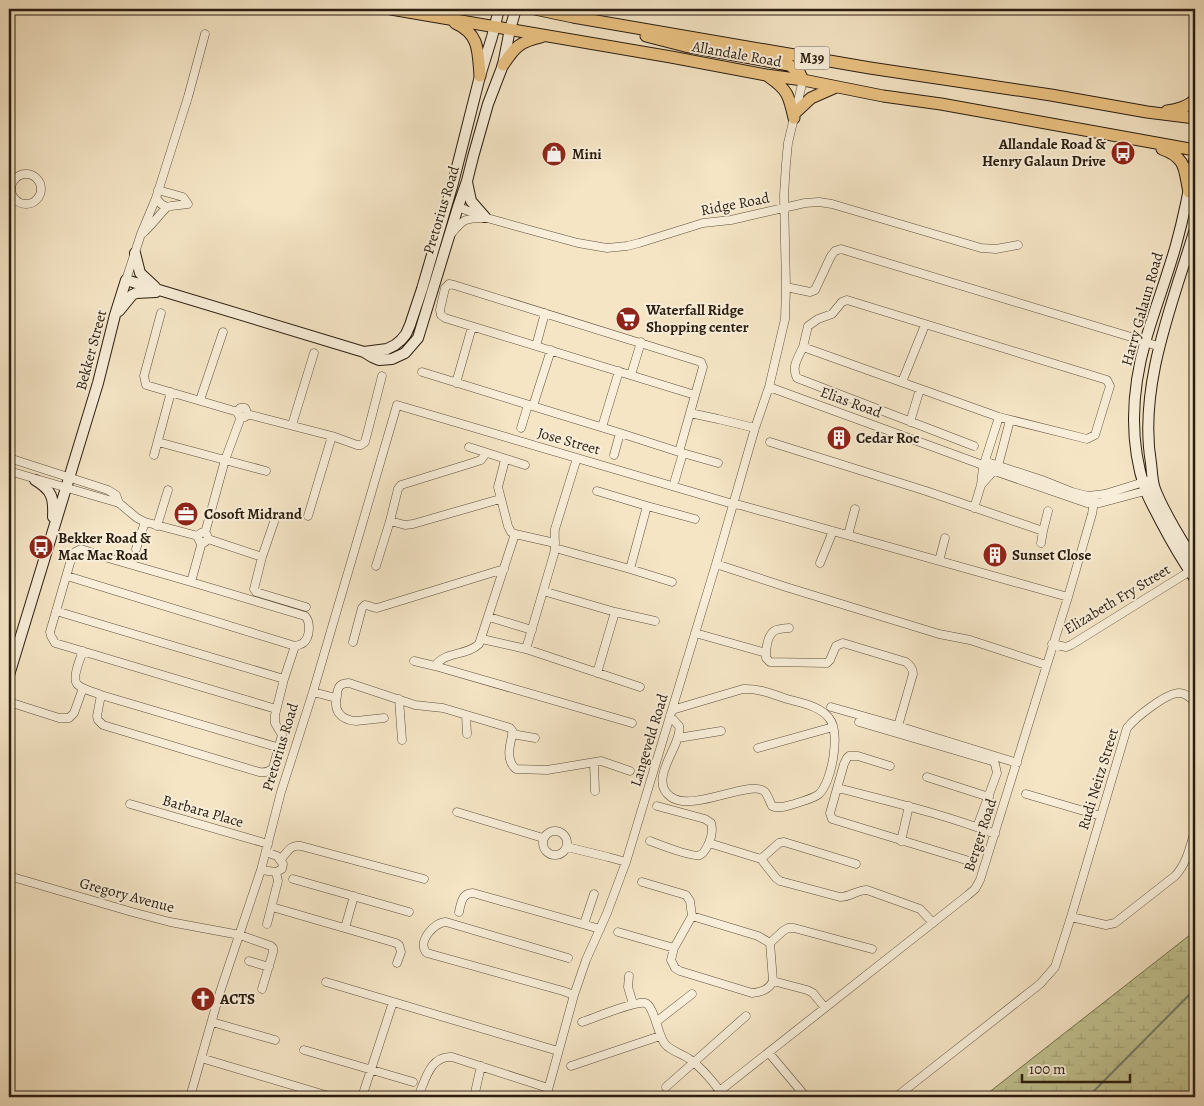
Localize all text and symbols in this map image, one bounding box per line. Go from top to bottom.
street label: Allandale Road [690,36,784,72]
road number: M39 [794,46,830,70]
place label: Allandale Road & Henry Galaun Drive [982,134,1106,171]
bus stop icon: Allandale Road & Henry Galaun Drive [1110,140,1136,166]
shop icon: Mini [541,141,567,167]
place label: Mini [572,144,602,164]
street label: Pretorius Road [418,163,464,257]
street label: Ridge Road [699,187,772,220]
street label: Harry Galaun Road [1116,249,1168,368]
place label: Waterfall Ridge Shopping center [645,300,749,337]
supermarket icon: Waterfall Ridge Shopping center [615,306,641,332]
street label: Bekker Street [71,308,111,392]
street label: Elias Road [818,382,885,423]
street label: Jose Street [535,423,603,459]
building icon: Cedar Roc [826,425,852,451]
place label: Cedar Roc [856,428,919,448]
office icon: Cosoft Midrand [173,501,199,527]
place label: Cosoft Midrand [204,504,303,524]
place label: Bekker Road & Mac Mac Road [58,528,151,565]
bus stop icon: Bekker Road & Mac Mac Road [28,534,54,560]
building icon: Sunset Close [982,542,1008,568]
place label: Sunset Close [1012,545,1091,565]
street label: Elizabeth Fry Street [1060,559,1174,639]
street label: Langeveld Road [625,690,673,789]
street label: Pretorius Road [257,700,303,794]
street label: Rudi Neitz Street [1073,726,1123,832]
street label: Barbara Place [160,790,246,832]
street label: Berger Road [959,795,1001,874]
street label: Gregory Avenue [77,873,177,917]
church icon: ACTS [190,986,216,1012]
place label: ACTS [219,989,255,1009]
scale bar [1022,1051,1129,1083]
text: 100 m [1029,1059,1066,1079]

